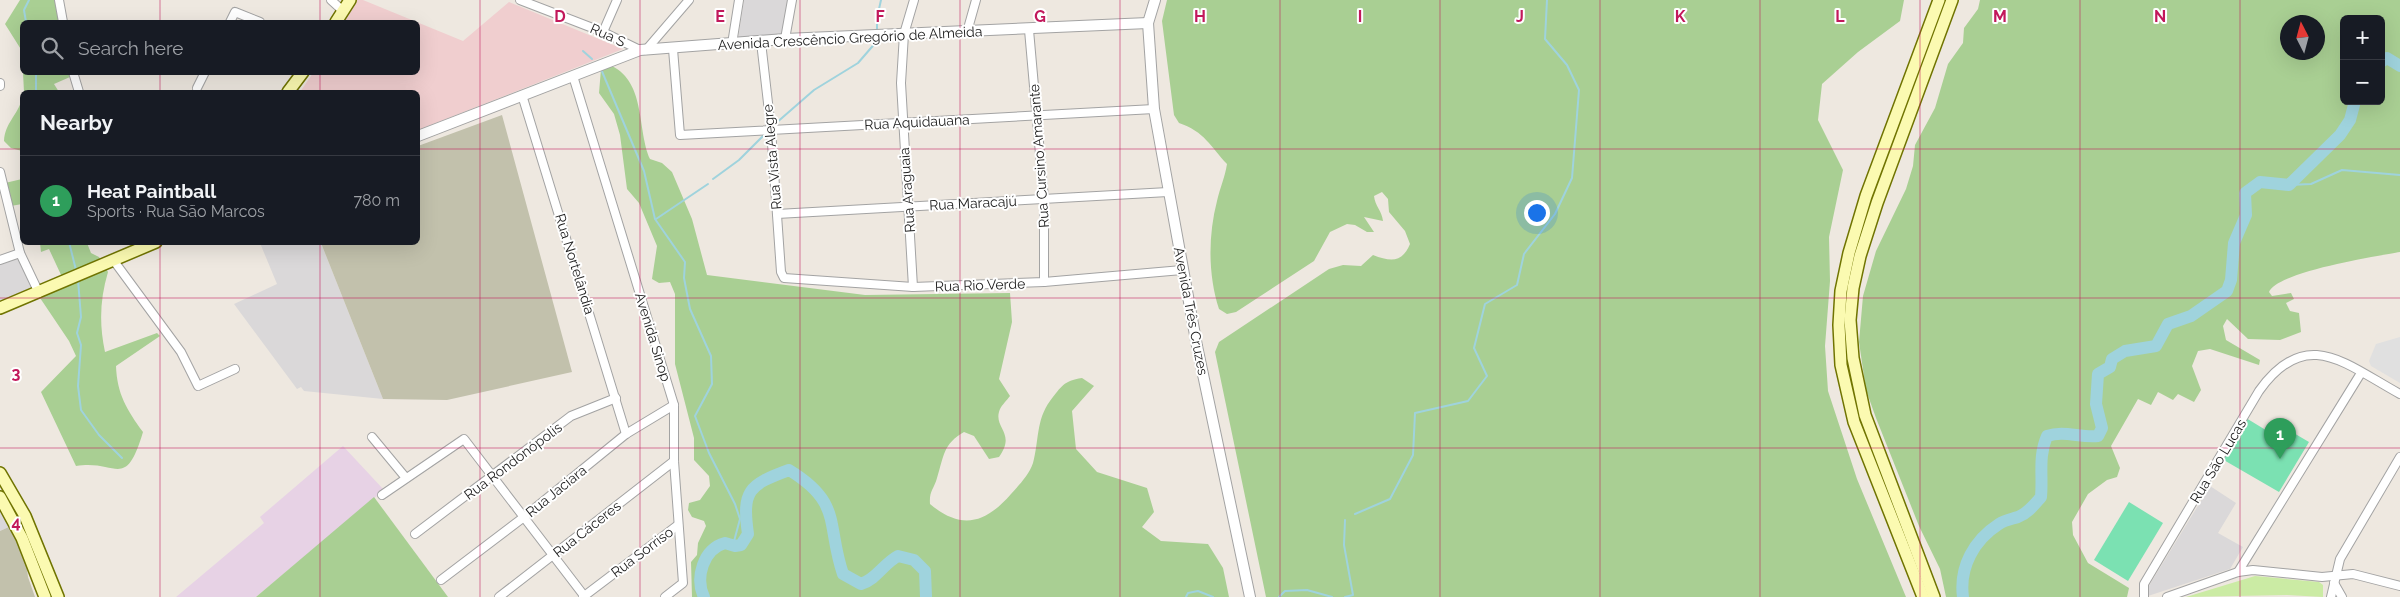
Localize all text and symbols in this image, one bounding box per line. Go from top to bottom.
text: D [554,7,566,26]
text: E [715,7,725,26]
text: F [875,7,885,26]
text: G [1034,7,1046,26]
text: H [1194,7,1206,26]
text: I [1358,7,1362,26]
text: J [1516,7,1524,26]
text: K [1675,7,1686,26]
text: L [1835,7,1845,26]
text: M [1993,7,2007,26]
text: N [2154,7,2166,26]
north arrow [2280,15,2325,60]
map controls [2340,15,2385,105]
button: + [2340,15,2385,60]
search box [20,20,420,75]
street label: Rua S [588,20,629,50]
street label: Avenida Crescêncio Gregório de Almeida [717,23,983,53]
icon: search [38,34,66,62]
text: Search here [78,37,184,59]
button: − [2340,60,2385,105]
street label: Rua Cursino Amarante [1026,84,1052,228]
street label: Rua Vista Alegre [759,104,785,210]
text: Nearby [40,110,113,135]
street label: Rua Aquidauana [864,111,970,133]
street label: Rua Araguaia [896,147,918,233]
text: Heat Paintball [87,180,216,202]
text: 1 [52,191,60,210]
text: 780 m [353,191,400,210]
street label: Rua Maracajú [929,193,1017,213]
your location [1524,200,1550,226]
text: Sports · Rua São Marcos [87,202,265,221]
street label: Rua Nortelândia [552,212,598,316]
street label: Avenida Três Cruzes [1171,246,1211,377]
street label: Rua Rio Verde [934,275,1026,295]
street label: Avenida Sinop [632,291,674,384]
text: 3 [12,364,21,383]
street label: Rua São Lucas [2187,416,2249,506]
pin: 1 [2264,418,2296,459]
street label: Rua Rondonópolis [461,419,565,503]
street label: Rua Jaciara [522,462,590,520]
street label: Rua Cáceres [550,498,624,560]
text: 4 [11,513,21,532]
street label: Rua Sorriso [608,524,676,580]

